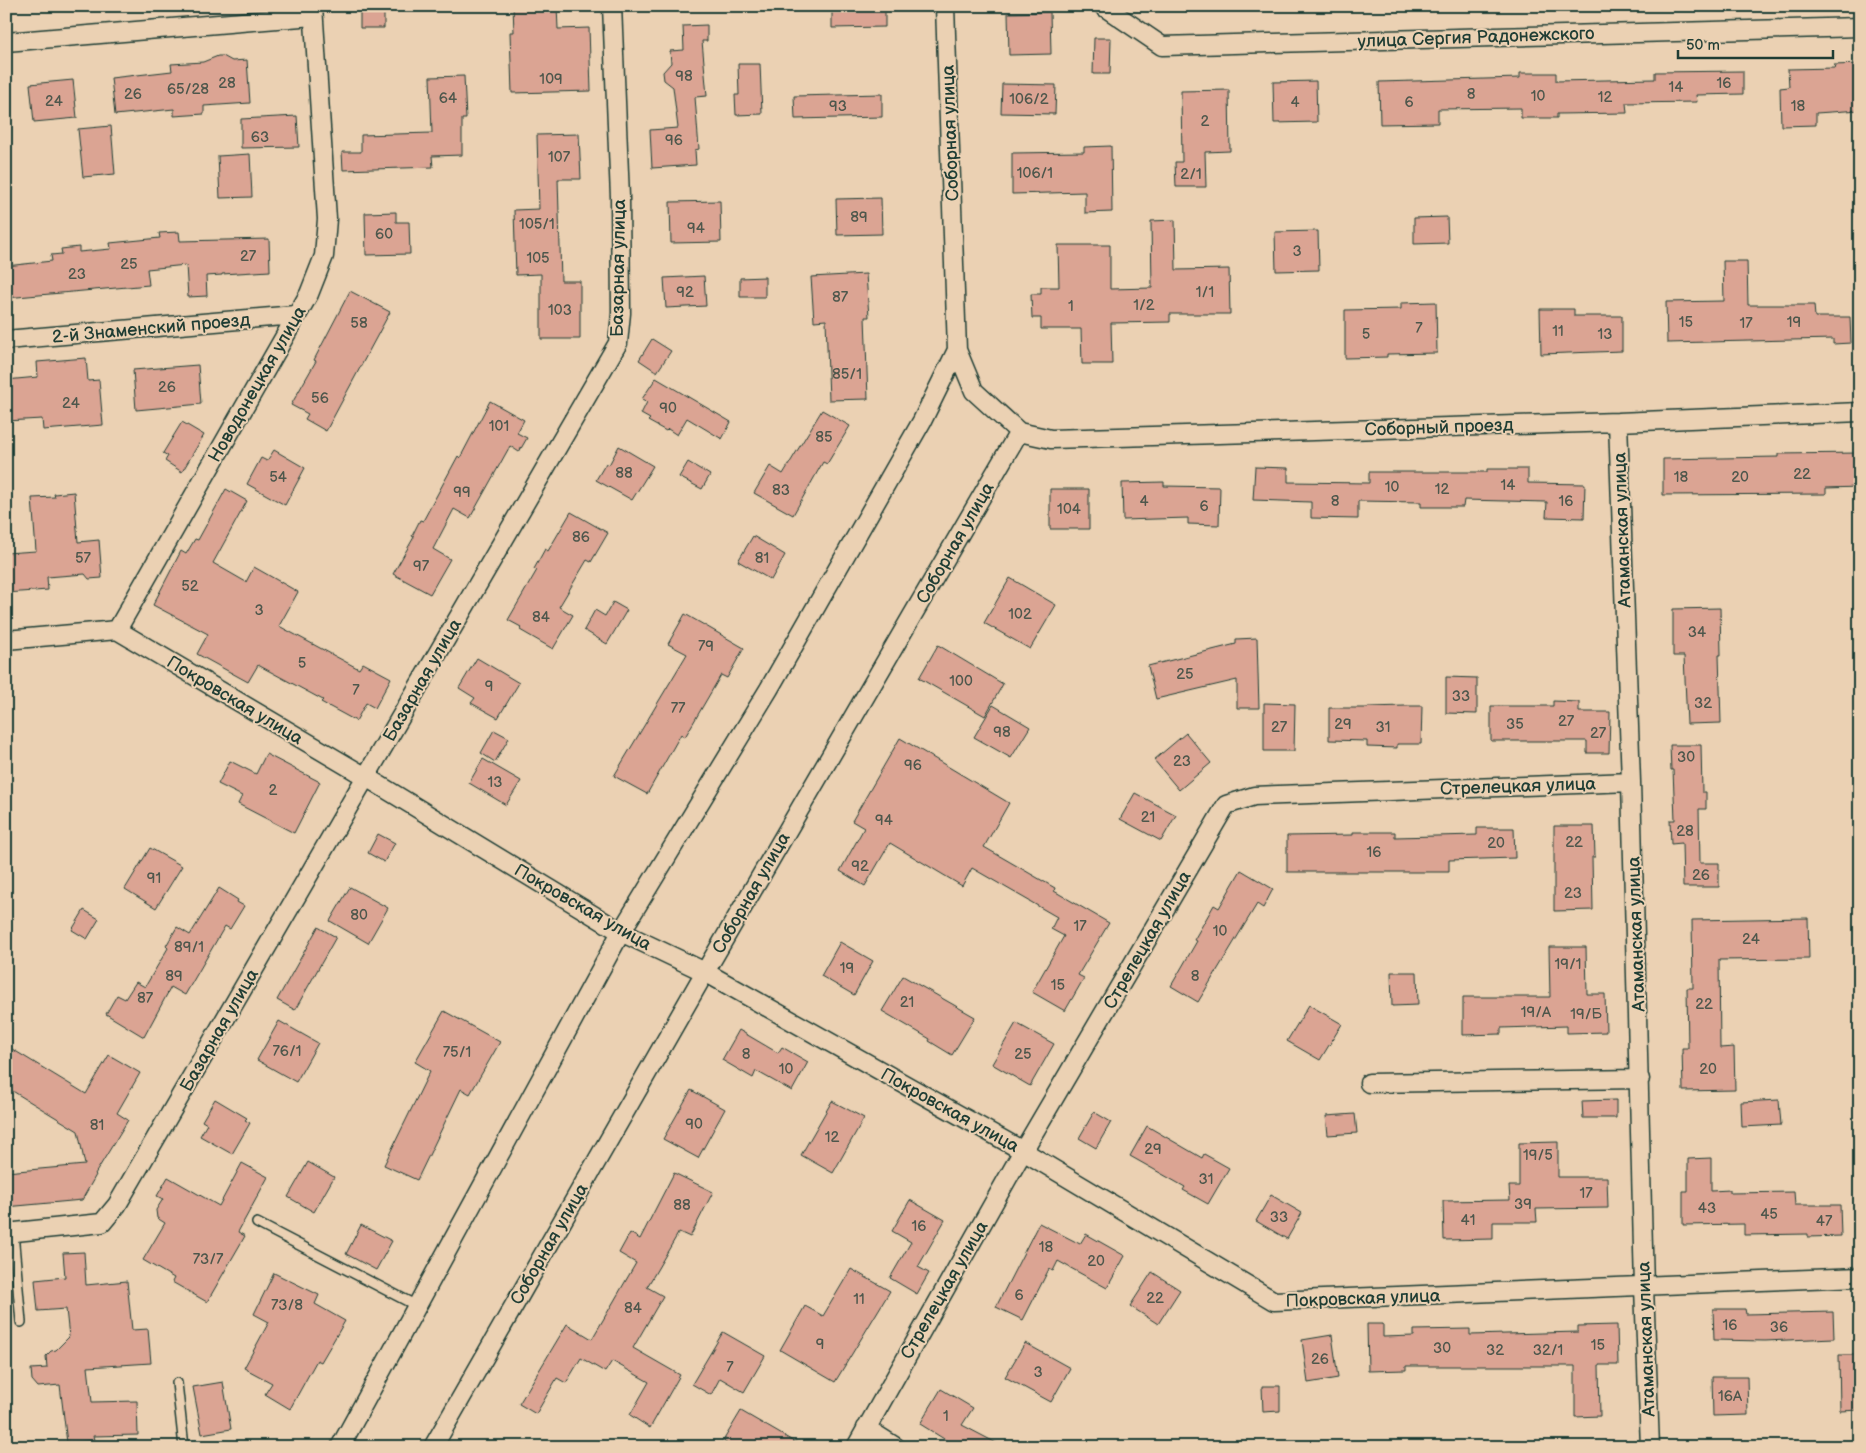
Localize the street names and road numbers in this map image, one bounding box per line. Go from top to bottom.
street label: улица Сергия Радонежского [1357,23,1595,52]
street label: Соборная улица [938,64,963,202]
street label: Базарная улица [607,198,630,337]
street label: Новодонецкая улица [204,302,311,466]
street label: 2-й Знаменский проезд [51,309,251,348]
street label: Соборный проезд [1364,414,1514,441]
street label: Атаманская улица [1609,451,1636,609]
street label: Соборная улица [912,479,999,608]
street label: Базарная улица [379,615,466,745]
street label: Покровская улица [163,652,307,749]
street label: Стрелецкая улица [1440,773,1597,800]
street label: Соборная улица [708,829,795,958]
street label: Атаманская улица [1623,855,1650,1013]
street label: Покровская улица [510,860,655,955]
street label: Стрелецкая улица [1099,867,1196,1013]
street label: Базарная улица [176,965,263,1095]
street label: Покровская улица [877,1064,1023,1157]
street label: Соборная улица [506,1180,593,1309]
street label: Стрелецкая улица [896,1217,993,1363]
street label: Атаманская улица [1633,1260,1660,1418]
street label: Покровская улица [1285,1285,1441,1312]

